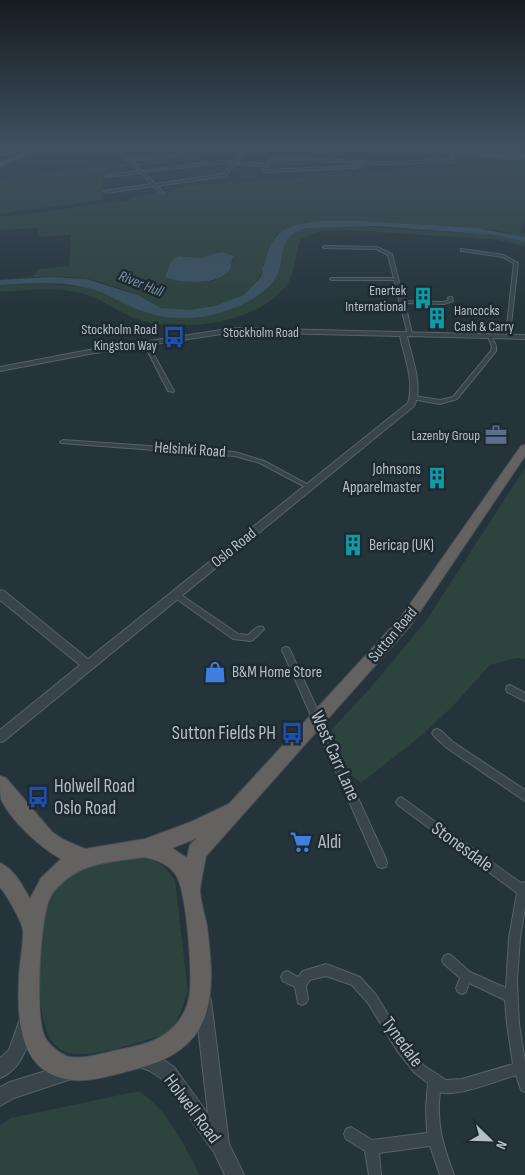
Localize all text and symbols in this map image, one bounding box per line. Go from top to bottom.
water label: River Hull [116,266,167,302]
place label: Enertek International [345,282,407,315]
building icon: Enertek International [410,285,436,311]
place label: Hancocks Cash & Carry [454,302,515,335]
building icon: Hancocks Cash & Carry [424,305,450,331]
place label: Stockholm Road Kingston Way [81,321,158,354]
bus stop icon: Stockholm Road Kingston Way [161,324,187,350]
street label: Stockholm Road [223,324,299,341]
office icon: Lazenby Group [483,422,509,448]
place label: Lazenby Group [411,427,480,444]
street label: Helsinki Road [154,438,226,462]
place label: Johnsons Apparelmaster [342,460,421,497]
building icon: Johnsons Apparelmaster [424,465,450,491]
street label: Oslo Road [208,524,260,572]
building icon: Bericap (UK) [340,532,366,558]
place label: Bericap (UK) [369,536,434,555]
street label: Sutton Road [365,604,421,666]
shop icon: B&M Home Store [202,659,228,685]
place label: B&M Home Store [232,663,322,682]
street label: West Carr Lane [305,708,365,804]
bus stop icon: Sutton Fields PH [279,720,305,746]
place label: Sutton Fields PH [172,722,276,745]
place label: Holwell Road Oslo Road [54,775,135,820]
bus stop icon: Holwell Road Oslo Road [25,784,51,810]
street label: Stonesdale [427,817,497,877]
supermarket icon: Aldi [288,829,314,855]
place label: Aldi [317,831,341,854]
street label: Tynedale [376,1012,428,1072]
street label: Holwell Road [158,1070,226,1148]
north arrow [465,1115,515,1165]
text: N [492,1138,511,1152]

